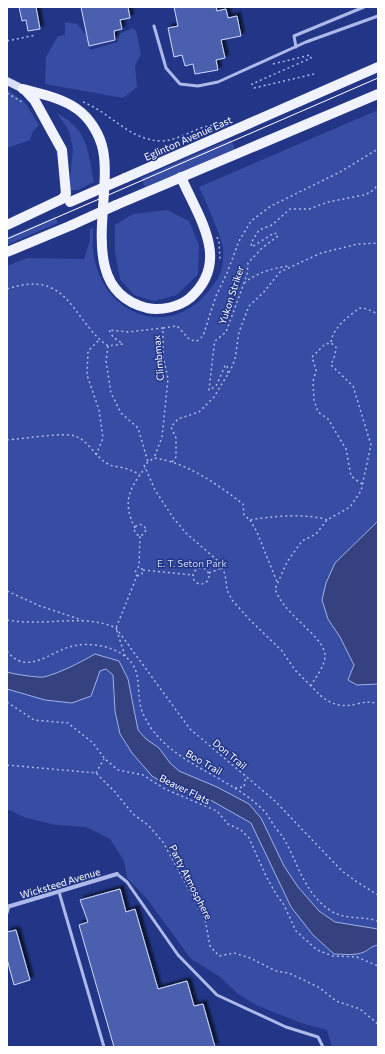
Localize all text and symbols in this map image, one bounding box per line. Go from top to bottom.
street label: Eglinton Avenue East [142,113,234,163]
street label: Yukon Striker [216,264,246,326]
street label: Climbmax [150,334,166,381]
park label: E. T. Seton Park [157,557,227,569]
street label: Don Trail [211,736,249,772]
street label: Boo Trail [184,747,224,777]
street label: Beaver Flats [158,772,213,807]
street label: Party Atmosphere [167,843,215,921]
street label: Wicksteed Avenue [18,865,102,901]

